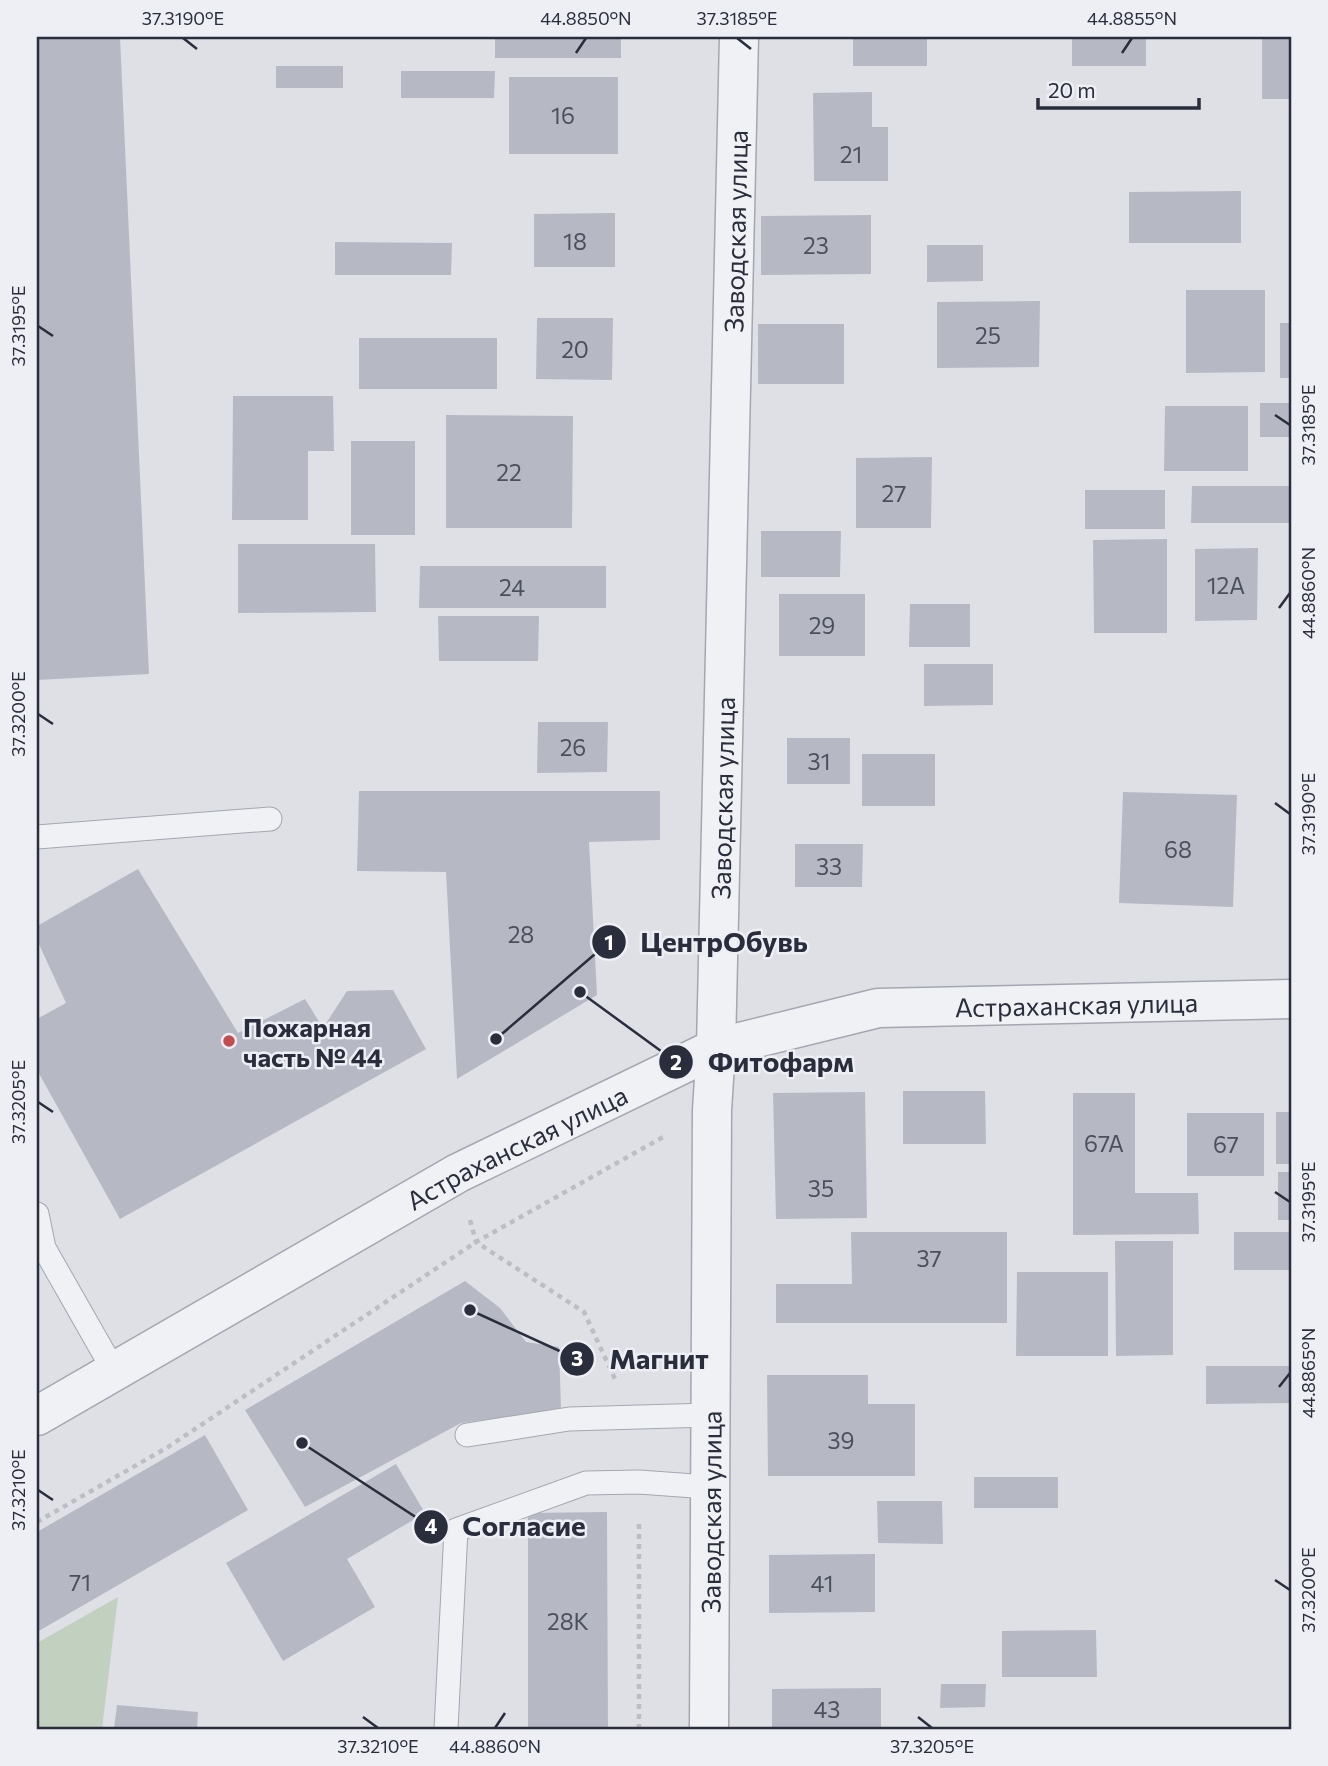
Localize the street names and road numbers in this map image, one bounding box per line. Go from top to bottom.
street label: Заводская улица [717,130,752,333]
street label: Заводская улица [704,696,739,900]
street label: Астраханская улица [954,986,1198,1022]
street label: Астраханская улица [400,1078,632,1215]
street label: Заводская улица [694,1411,726,1613]

